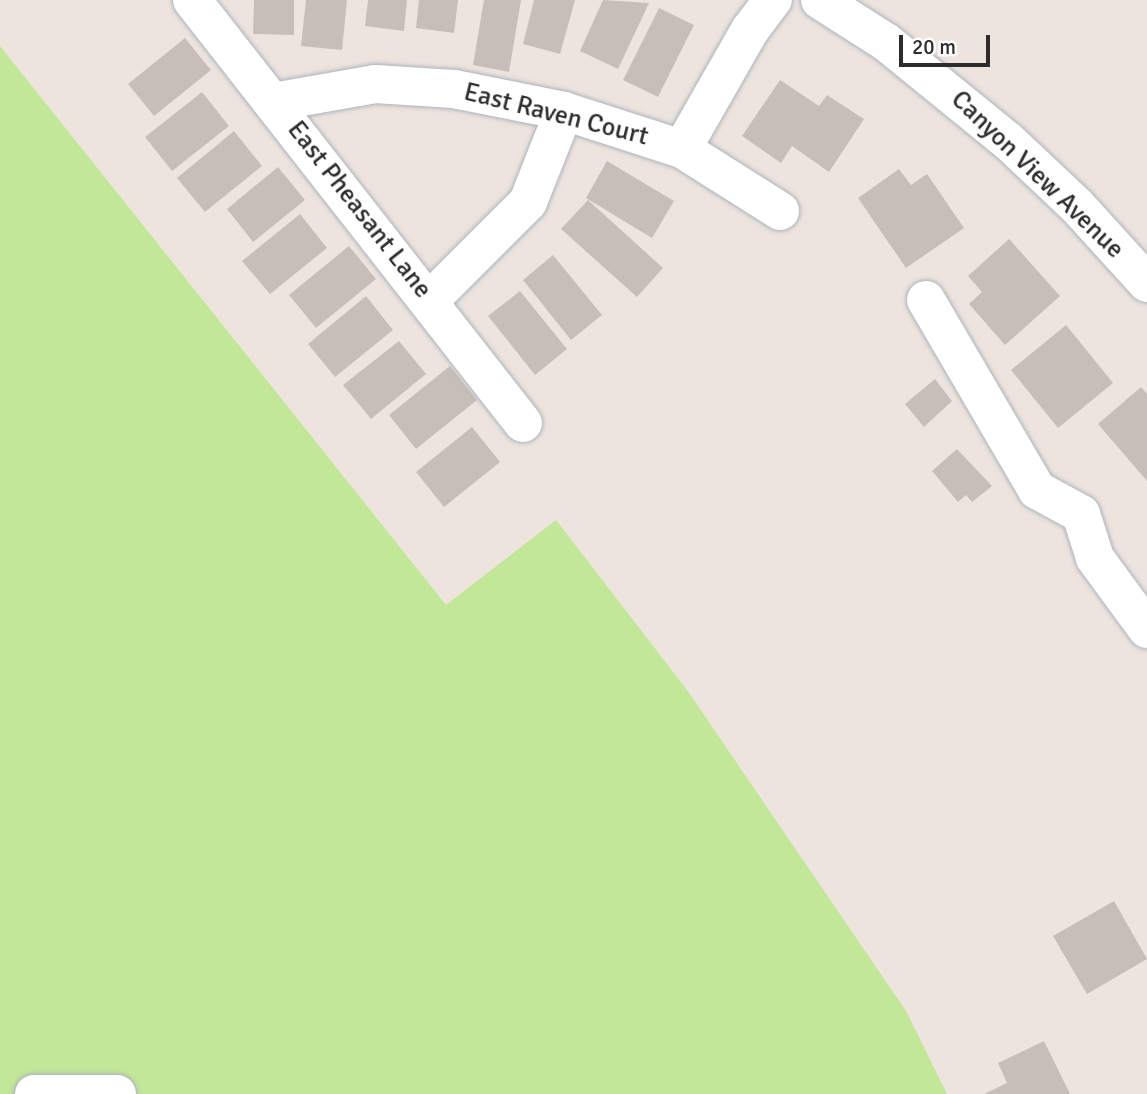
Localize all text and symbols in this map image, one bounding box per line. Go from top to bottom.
scale bar [902,21,993,65]
text: 20 m [912,34,956,60]
street label: East Raven Court [461,77,651,153]
street label: Canyon View Avenue [944,85,1130,265]
street label: East Pheasant Lane [280,115,438,305]

